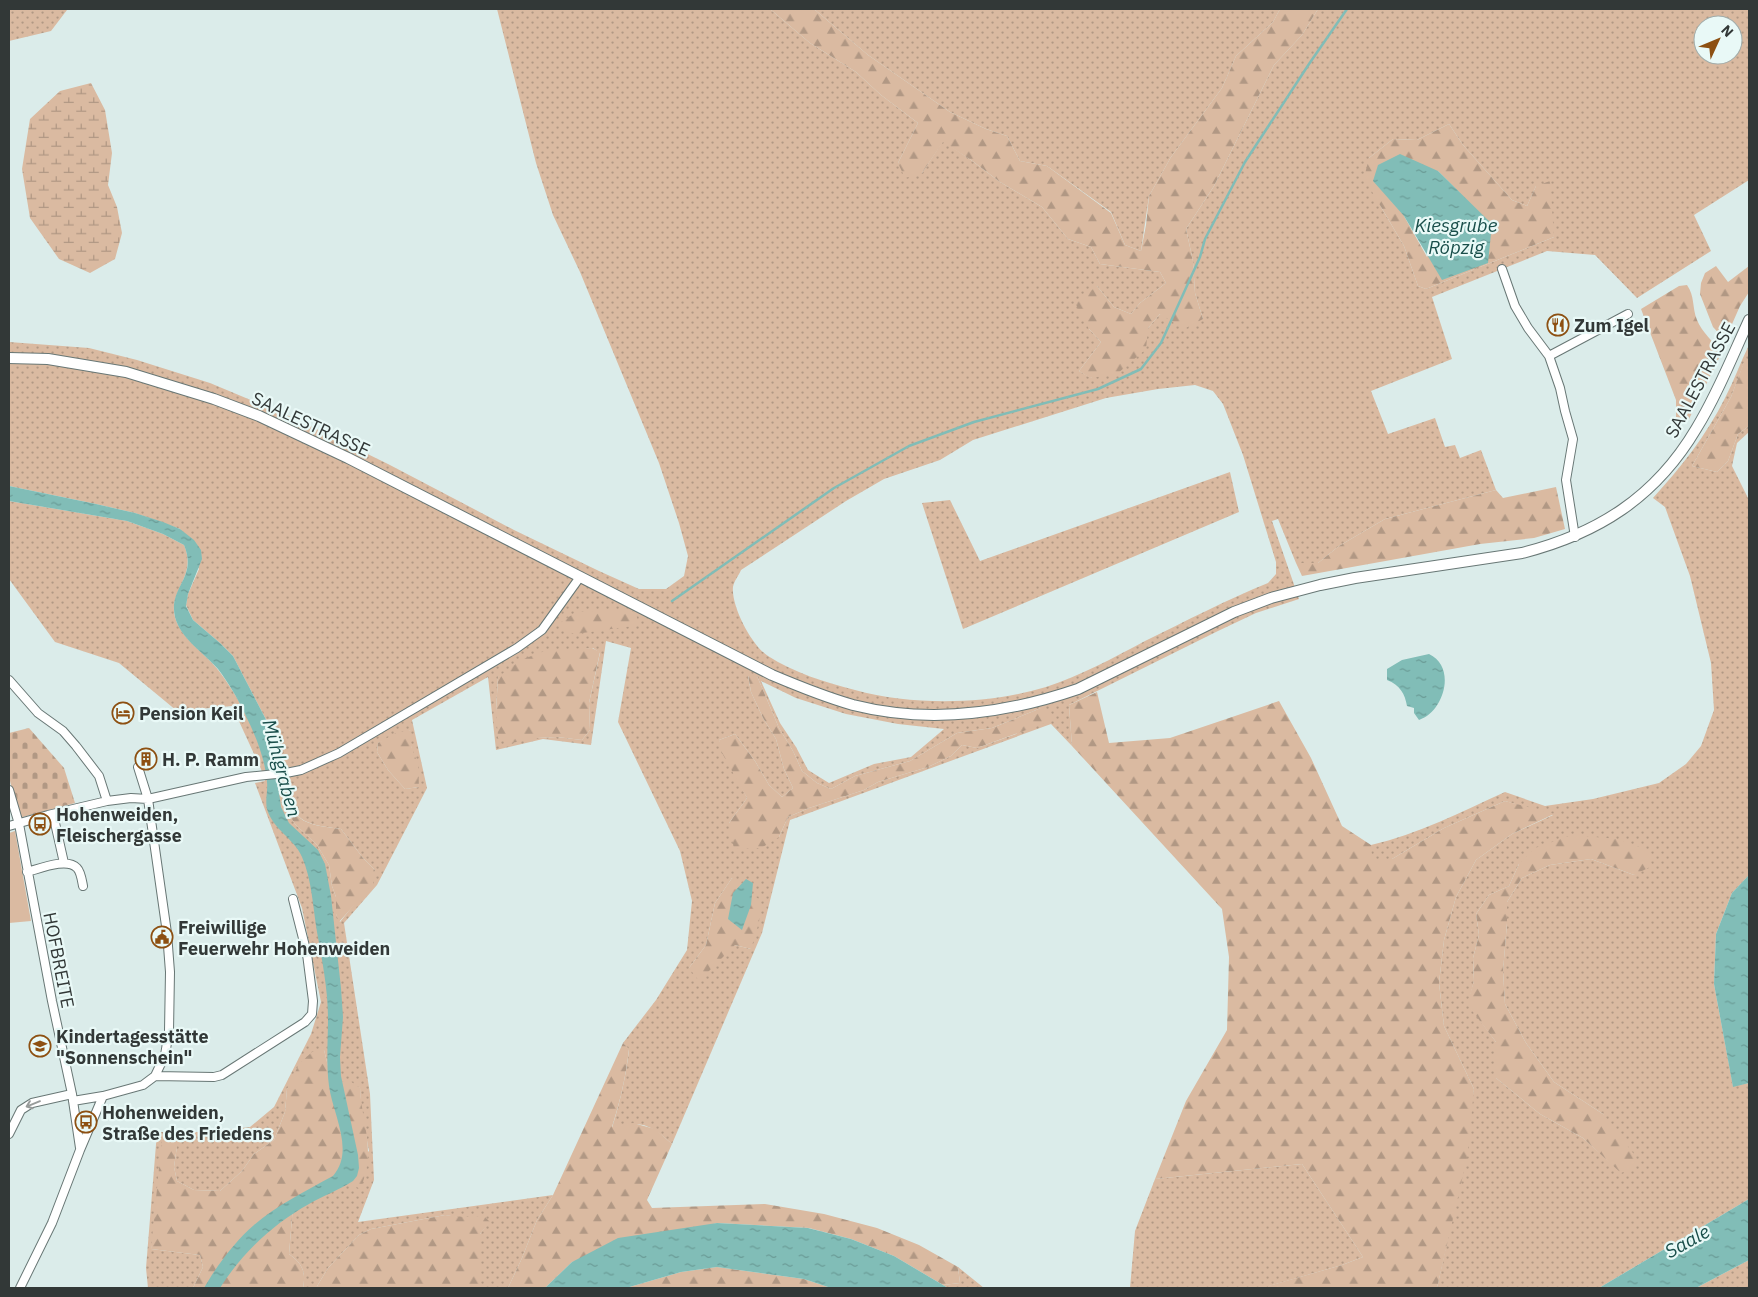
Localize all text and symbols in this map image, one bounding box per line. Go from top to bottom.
north arrow [1693,15,1743,65]
text: N [1717,21,1737,41]
water label: Kiesgrube Röpzig [1415,213,1498,259]
restaurant icon: Zum Igel [1546,313,1570,337]
place label: Zum Igel [1574,314,1650,337]
street label: SAALESTRASSE [1660,318,1740,442]
street label: SAALESTRASSE [248,387,374,461]
hotel icon: Pension Keil [111,701,135,725]
place label: Pension Keil [139,702,244,725]
water label: Mühlgraben [257,717,307,819]
building icon: H. P. Ramm [134,747,158,771]
place label: H. P. Ramm [162,748,259,771]
place label: Hohenweiden, Fleischergasse [56,803,182,847]
bus stop icon: Hohenweiden, Fleischergasse [28,812,52,836]
street label: HOFBREITE [38,910,80,1010]
place label: Freiwillige Feuerwehr Hohenweiden [178,916,390,960]
public building icon: Freiwillige Feuerwehr Hohenweiden [150,925,174,949]
place label: Kindertagesstätte "Sonnenschein" [56,1025,209,1069]
school or university icon: Kindertagesstätte "Sonnenschein" [28,1034,52,1058]
one-way arrow [26,1100,41,1109]
place label: Hohenweiden, Straße des Friedens [102,1101,272,1145]
bus stop icon: Hohenweiden, Straße des Friedens [74,1110,98,1134]
water label: Saale [1660,1219,1714,1263]

